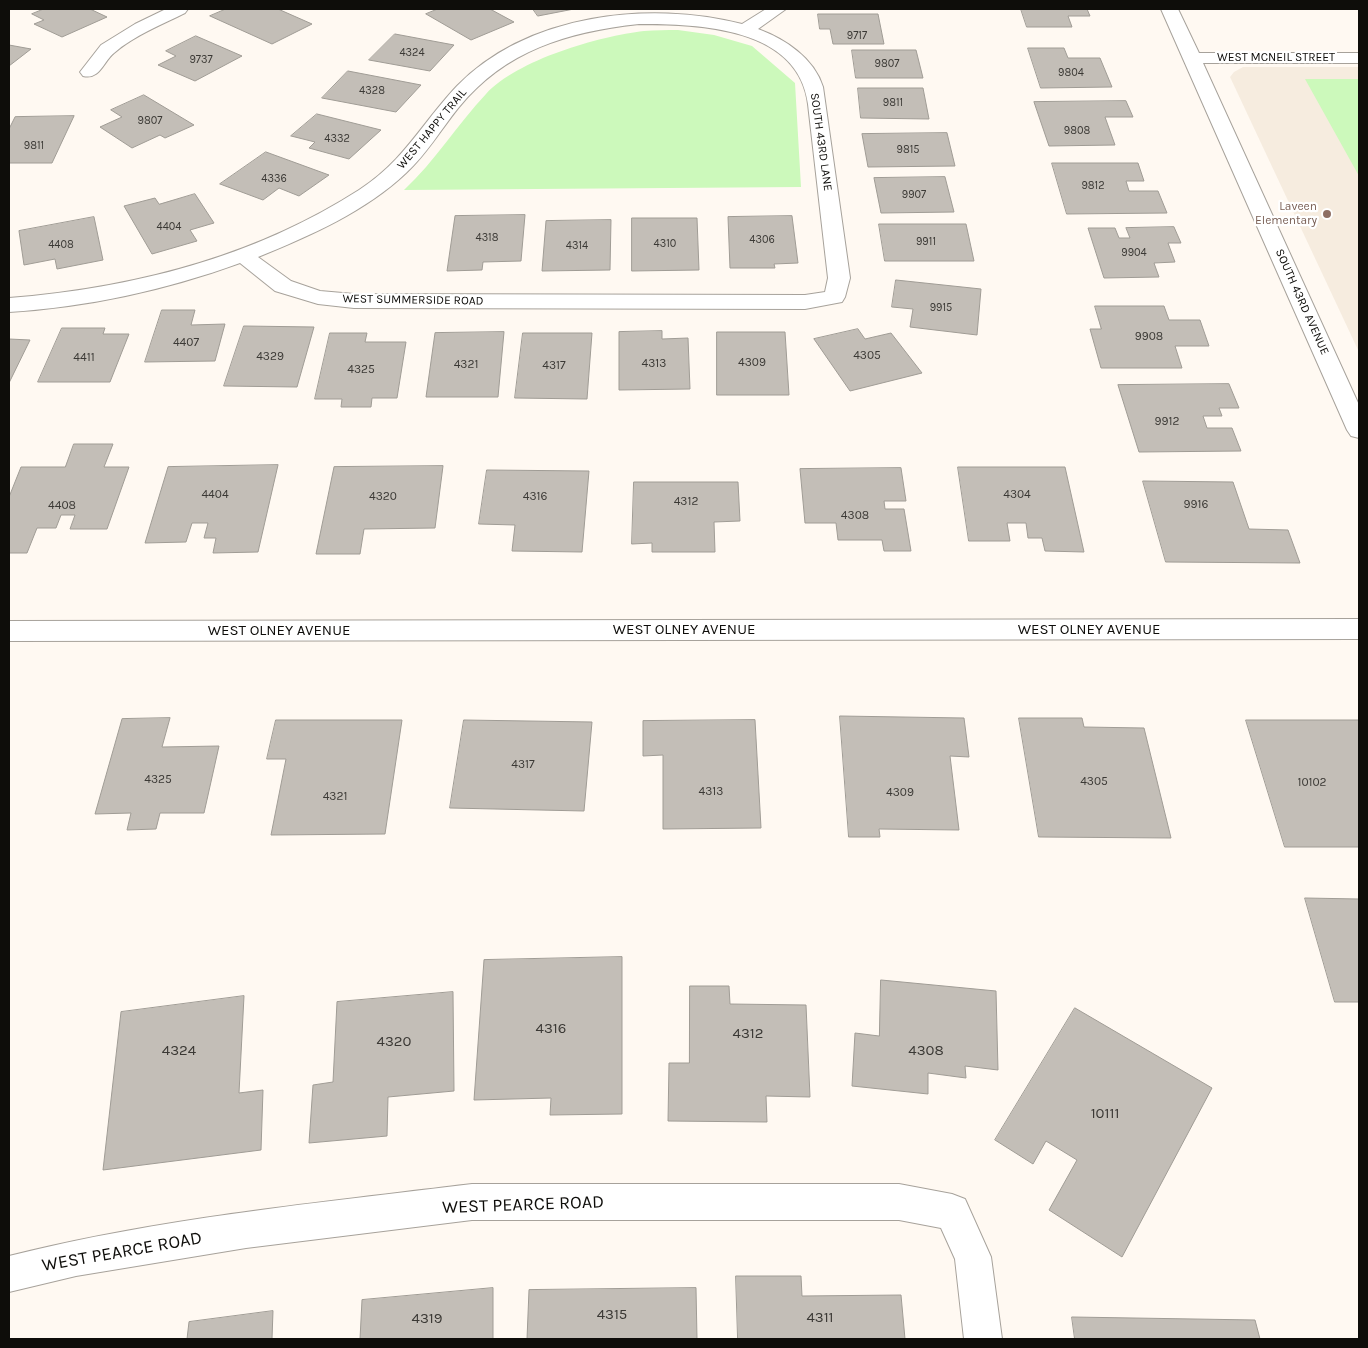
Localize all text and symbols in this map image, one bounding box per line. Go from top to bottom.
house number: 9717 [847,29,867,43]
house number: 4324 [399,46,425,60]
street label: WEST MCNEIL STREET [1217,51,1335,65]
house number: 9737 [189,53,213,67]
house number: 9807 [875,57,899,71]
house number: 9804 [1058,66,1084,80]
house number: 4328 [359,84,385,98]
street label: WEST HAPPY TRAIL [394,86,470,172]
street label: SOUTH 43RD LANE [807,92,835,192]
house number: 9811 [883,96,903,110]
house number: 9807 [138,114,162,128]
house number: 9808 [1064,124,1090,138]
house number: 4332 [324,132,350,146]
house number: 9811 [24,139,44,153]
house number: 9815 [897,143,919,157]
house number: 4336 [261,172,287,186]
house number: 9812 [1081,179,1105,193]
house number: 9907 [902,188,926,202]
place label: Laveen Elementary [1255,200,1317,228]
marker: Laveen Elementary [1321,208,1333,220]
house number: 4404 [157,220,181,234]
house number: 4318 [475,231,499,245]
house number: 4306 [749,233,775,247]
house number: 9911 [916,235,936,249]
house number: 4310 [654,237,676,251]
house number: 4408 [48,238,74,252]
house number: 4314 [566,239,588,253]
house number: 9904 [1121,246,1147,260]
street label: SOUTH 43RD AVENUE [1272,247,1332,357]
street label: WEST SUMMERSIDE ROAD [342,292,484,308]
house number: 9915 [930,301,952,315]
house number: 9908 [1135,330,1163,344]
house number: 4407 [173,336,199,350]
house number: 4305 [853,349,881,363]
house number: 4329 [256,350,284,364]
house number: 4411 [73,351,95,365]
house number: 4309 [738,356,766,370]
house number: 4313 [642,357,666,371]
house number: 4321 [454,358,478,372]
house number: 4317 [542,359,566,373]
house number: 4325 [347,363,375,377]
house number: 9912 [1155,415,1179,429]
house number: 4404 [201,488,229,502]
house number: 4304 [1003,488,1031,502]
house number: 4320 [369,490,397,504]
house number: 4316 [523,490,547,504]
house number: 4312 [674,495,698,509]
house number: 9916 [1184,498,1208,512]
house number: 4408 [48,499,76,513]
house number: 4308 [841,509,869,523]
street label: WEST OLNEY AVENUE [613,621,755,639]
street label: WEST OLNEY AVENUE [1018,621,1160,639]
street label: WEST OLNEY AVENUE [208,622,350,640]
house number: 4317 [511,758,535,772]
house number: 4325 [144,773,172,787]
house number: 4305 [1080,775,1108,789]
house number: 10102 [1297,776,1327,790]
house number: 4313 [699,785,723,799]
house number: 4309 [886,786,914,800]
house number: 4321 [323,790,347,804]
house number: 4316 [536,1020,566,1038]
house number: 4312 [733,1025,763,1043]
house number: 4320 [377,1033,411,1051]
house number: 4324 [162,1042,196,1060]
house number: 4308 [908,1042,944,1060]
house number: 10111 [1091,1105,1119,1123]
street label: WEST PEARCE ROAD [442,1191,604,1219]
street label: WEST PEARCE ROAD [40,1227,204,1277]
house number: 4315 [597,1306,627,1324]
house number: 4311 [806,1309,834,1327]
house number: 4319 [412,1310,442,1328]

